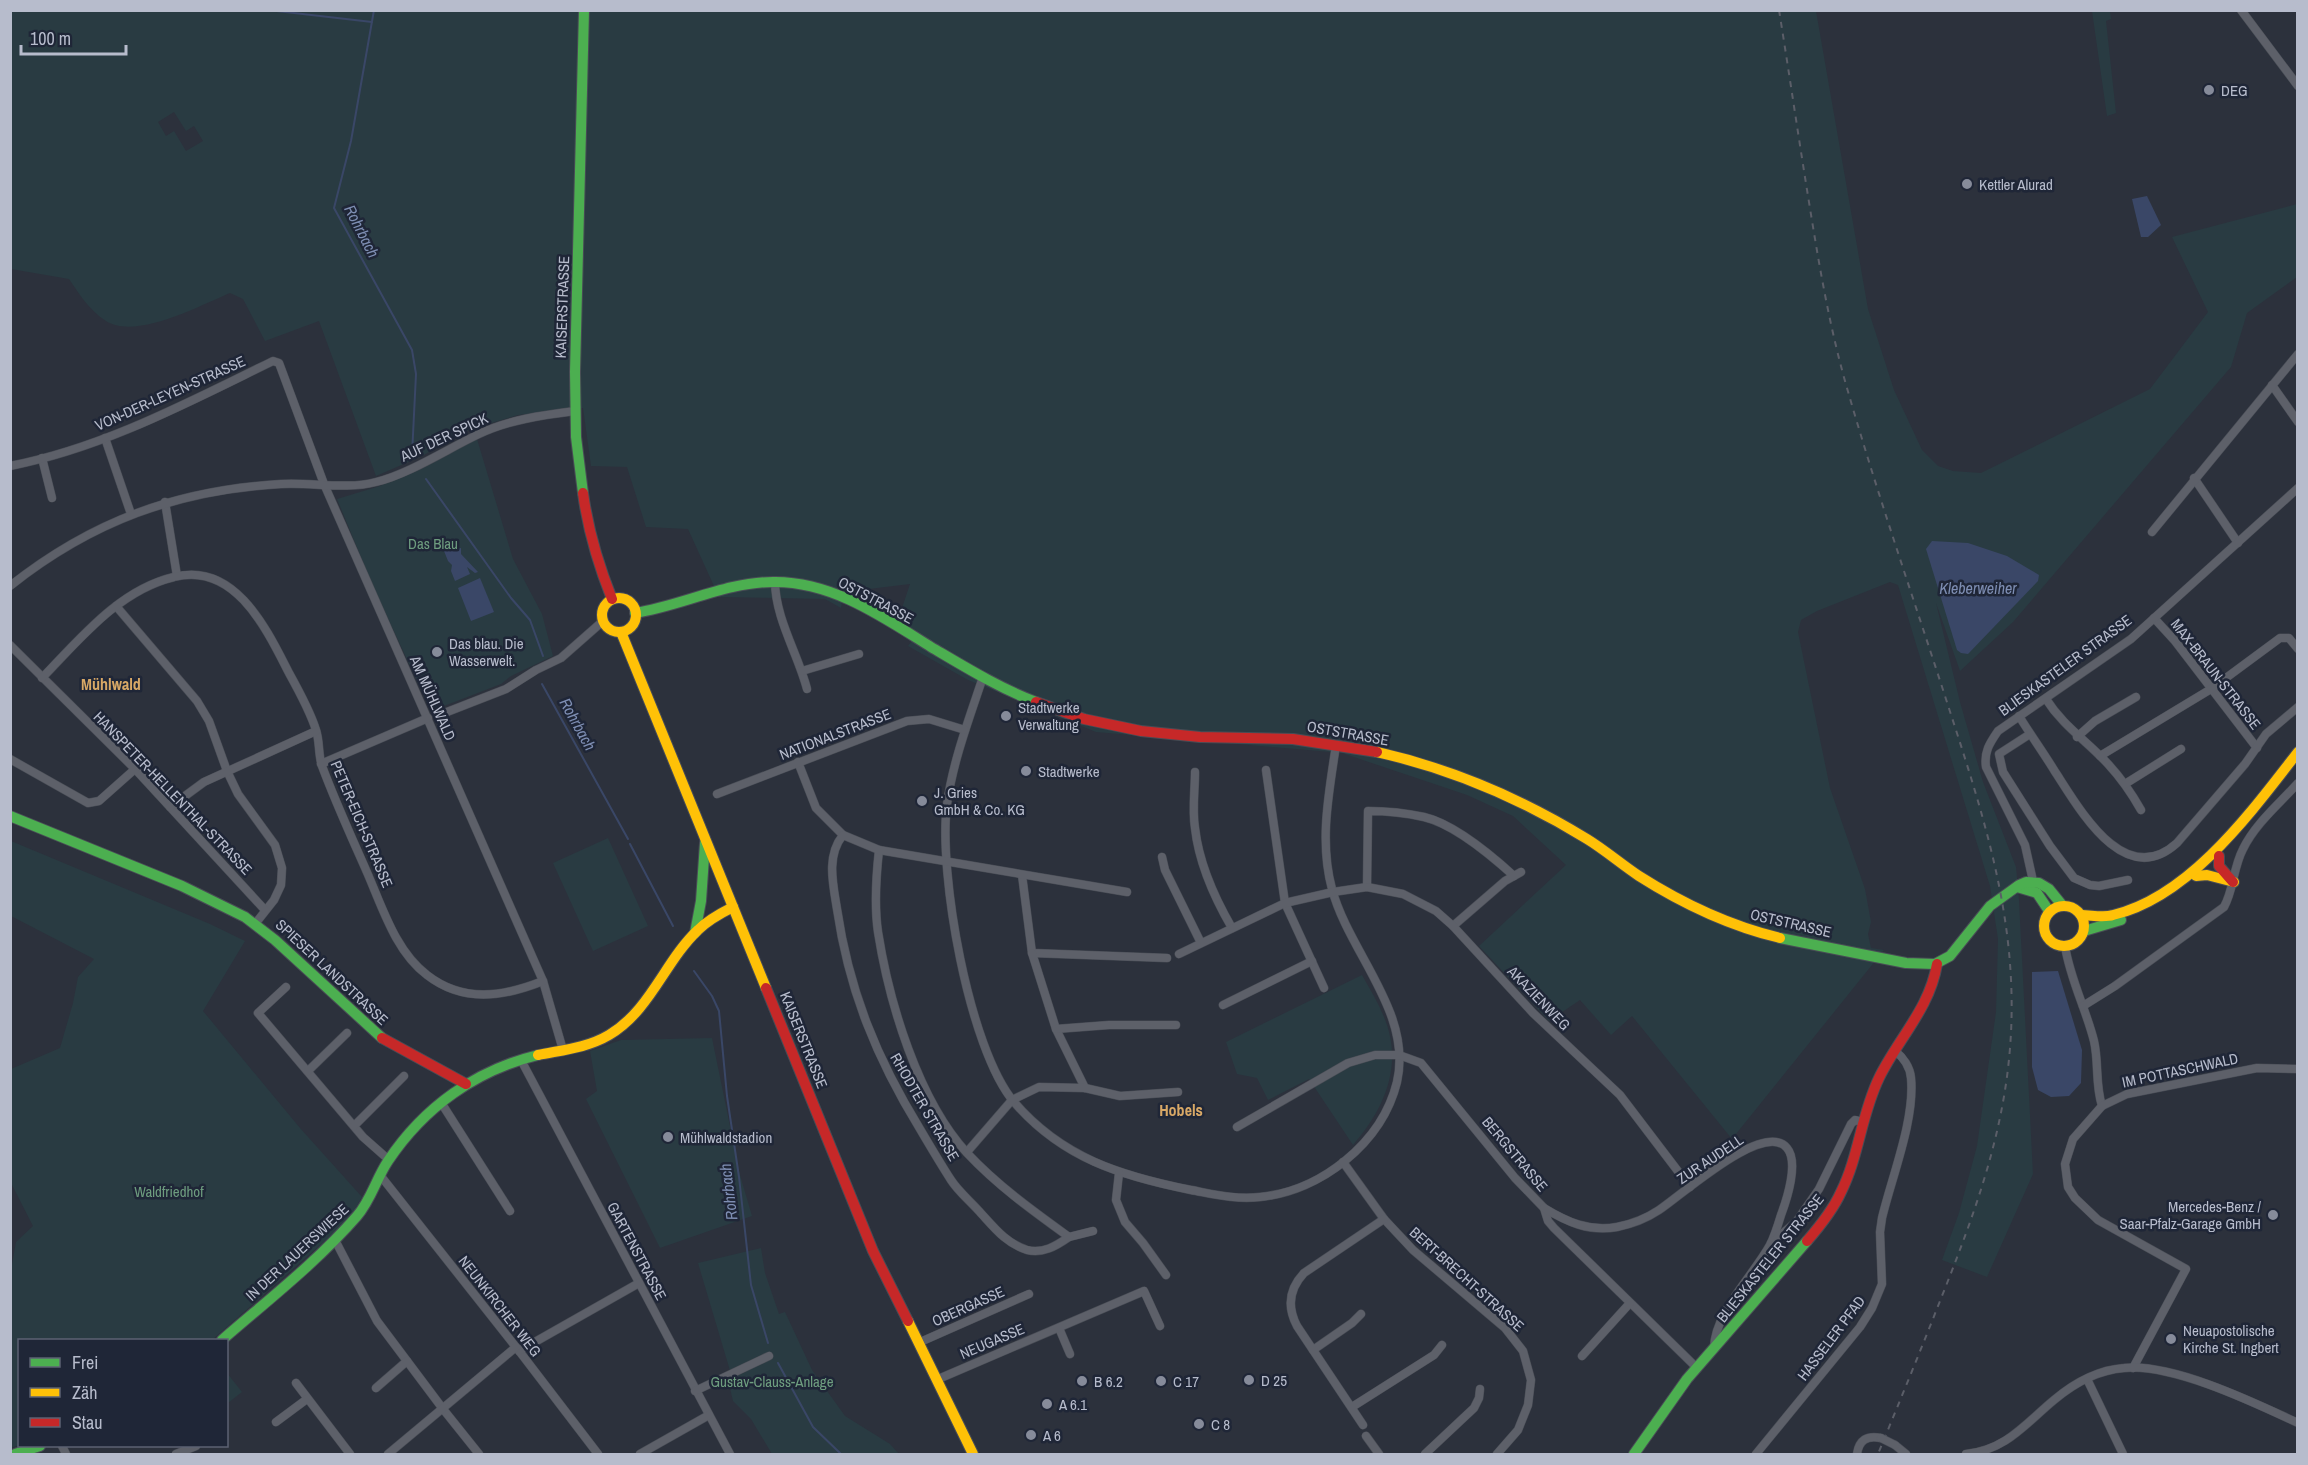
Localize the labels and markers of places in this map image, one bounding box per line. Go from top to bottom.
place label: DEG [2221,80,2248,101]
marker: DEG [2202,83,2216,97]
place label: Kettler Alurad [1979,174,2053,195]
marker: Kettler Alurad [1960,177,1974,191]
place label: Das blau. Die Wasserwelt. [449,633,524,671]
marker: Das blau. Die Wasserwelt. [430,645,444,659]
place label: Stadtwerke Verwaltung [1018,697,1080,735]
marker: Stadtwerke Verwaltung [999,709,1013,723]
place label: Stadtwerke [1038,761,1100,782]
marker: Stadtwerke [1019,764,1033,778]
place label: J. Gries GmbH & Co. KG [934,782,1025,820]
marker: J. Gries GmbH & Co. KG [915,794,929,808]
place label: Mühlwaldstadion [680,1127,772,1148]
marker: Mühlwaldstadion [661,1130,675,1144]
place label: Mercedes-Benz / Saar-Pfalz-Garage GmbH [2120,1196,2262,1234]
marker: Mercedes-Benz / Saar-Pfalz-Garage GmbH [2266,1208,2280,1222]
place label: Neuapostolische Kirche St. Ingbert [2183,1320,2279,1358]
marker: Neuapostolische Kirche St. Ingbert [2164,1332,2178,1346]
place label: D 25 [1261,1370,1287,1391]
place label: B 6.2 [1094,1371,1123,1392]
place label: C 17 [1173,1371,1199,1392]
marker: D 25 [1242,1373,1256,1387]
marker: B 6.2 [1075,1374,1089,1388]
marker: C 17 [1154,1374,1168,1388]
place label: A 6.1 [1058,1394,1087,1415]
marker: A 6.1 [1040,1397,1054,1411]
place label: C 8 [1211,1414,1230,1435]
marker: C 8 [1192,1417,1206,1431]
place label: A 6 [1042,1425,1061,1446]
marker: A 6 [1024,1428,1038,1442]

